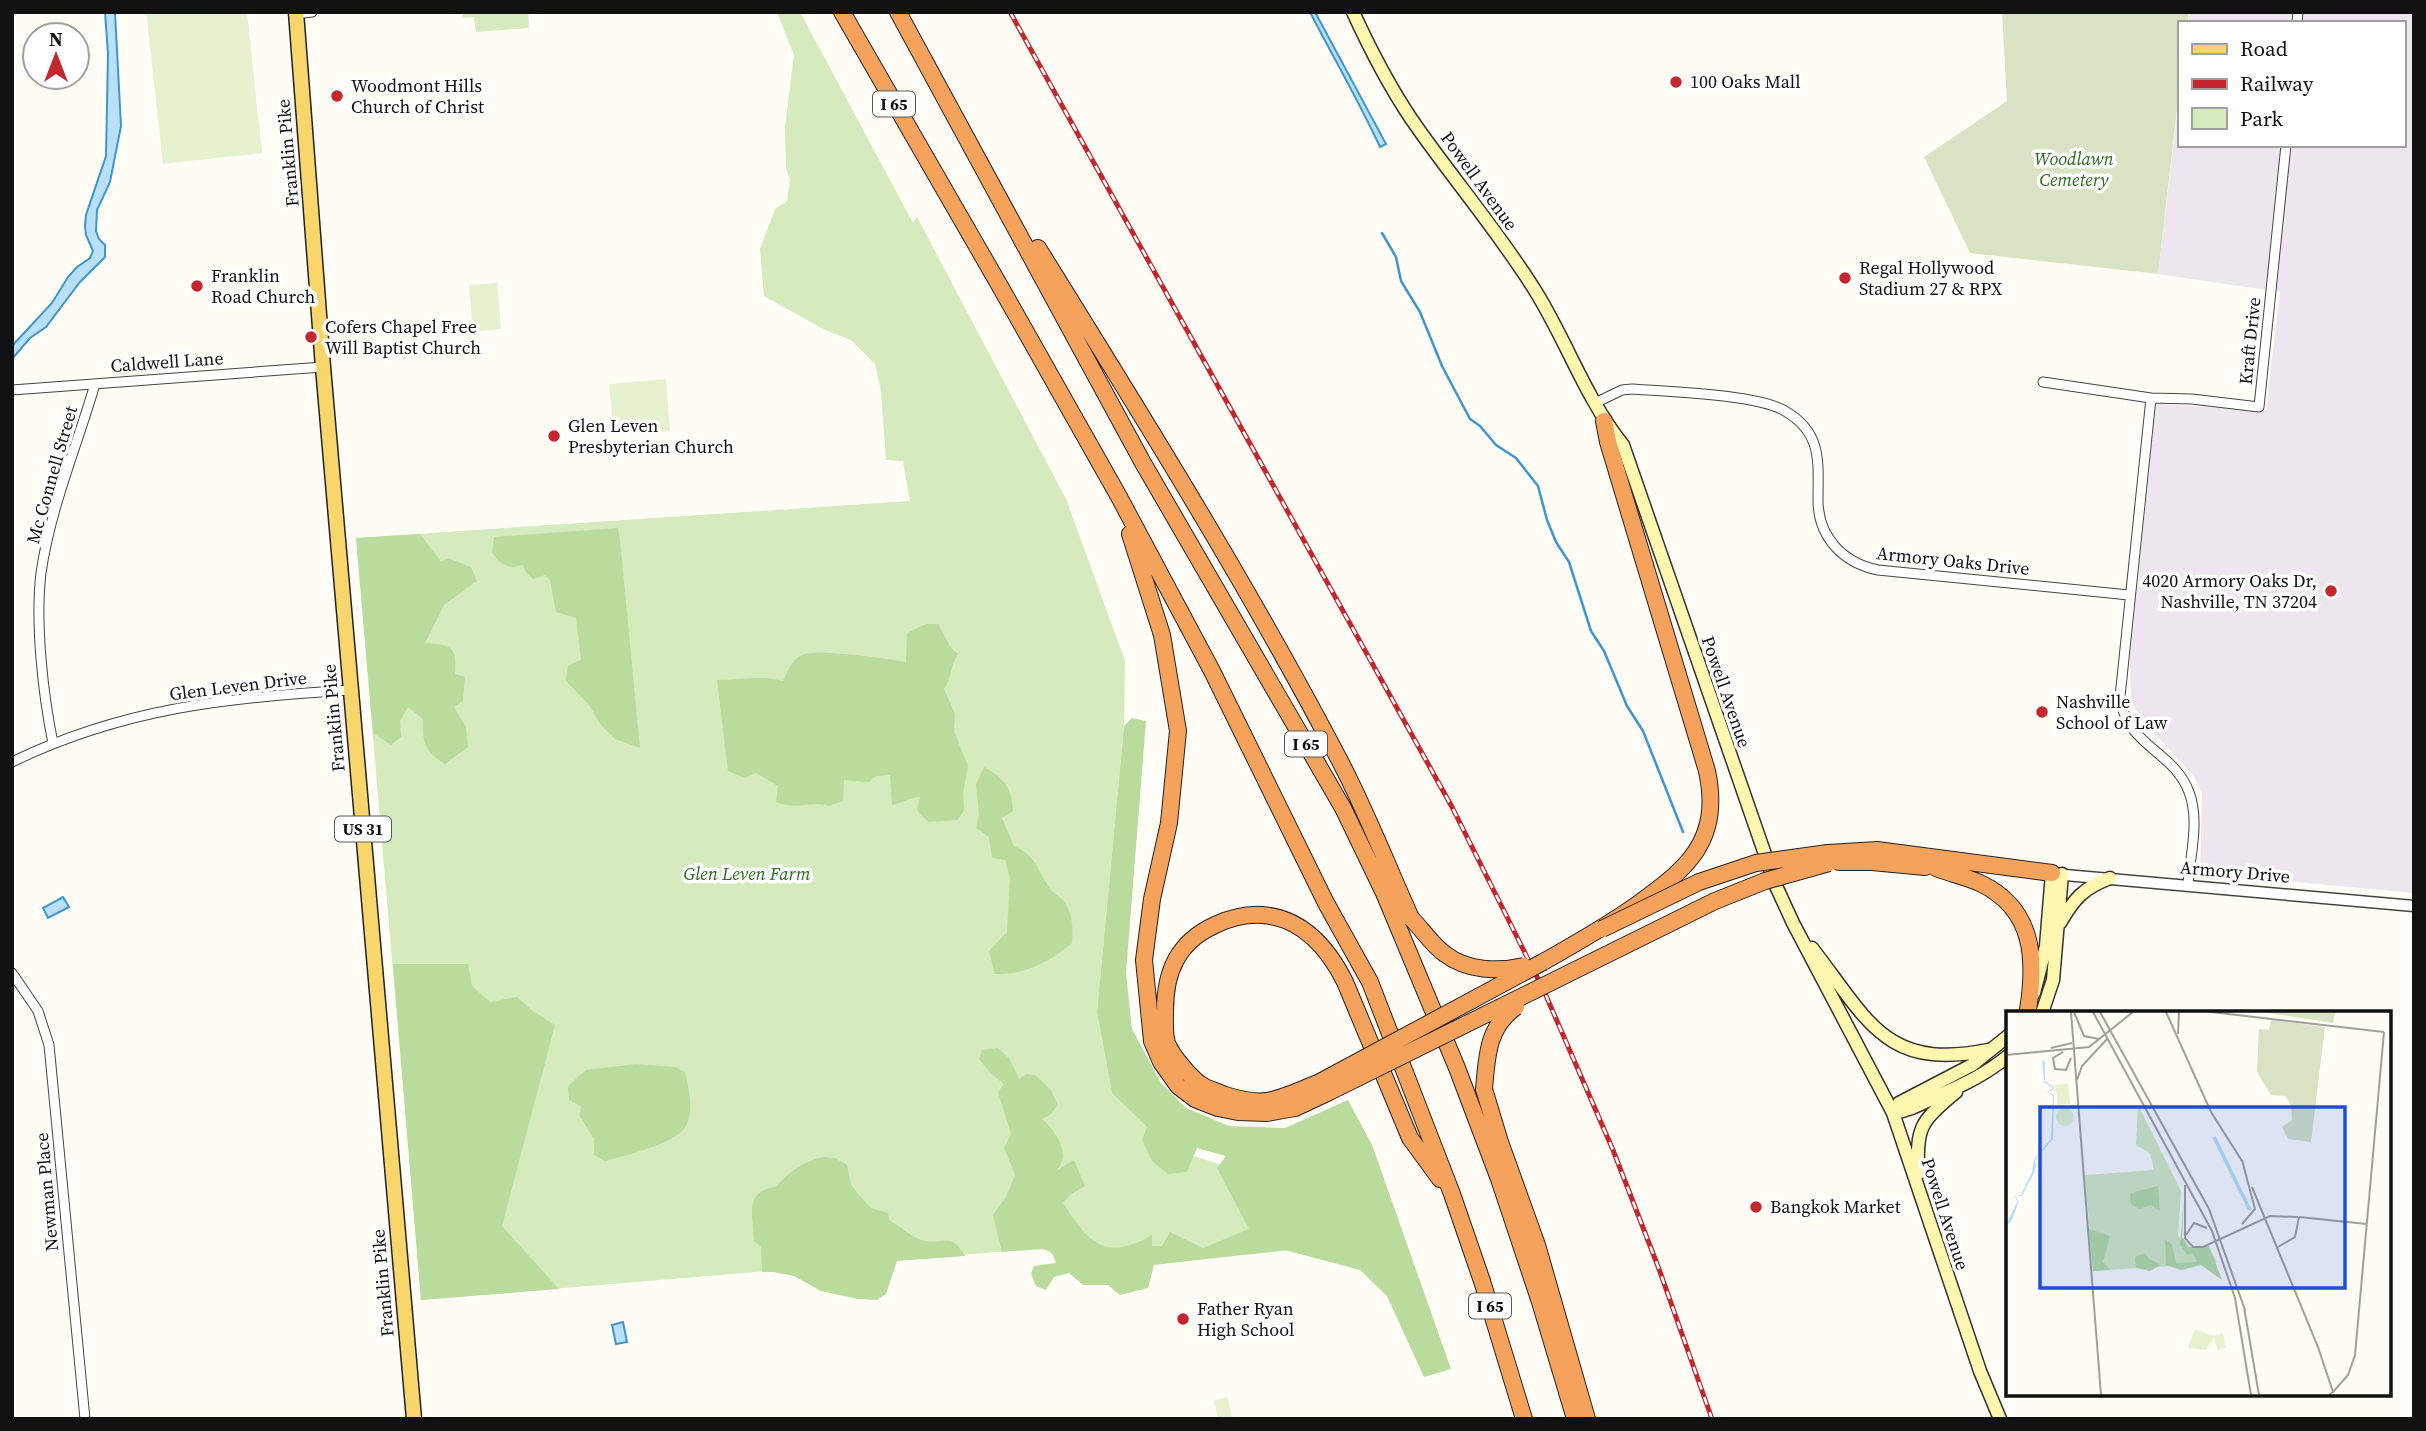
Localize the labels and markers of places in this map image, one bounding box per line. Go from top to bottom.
place label: 100 Oaks Mall [1690,69,1801,94]
place label: Woodmont Hills Church of Christ [351,73,484,119]
marker: 100 Oaks Mall [1668,74,1684,90]
marker: Woodmont Hills Church of Christ [329,88,345,104]
place label: Regal Hollywood Stadium 27 & RPX [1859,255,2003,301]
place label: Franklin Road Church [211,263,316,309]
marker: Regal Hollywood Stadium 27 & RPX [1837,270,1853,286]
marker: Franklin Road Church [189,278,205,294]
place label: Cofers Chapel Free Will Baptist Church [325,314,481,360]
marker: Cofers Chapel Free Will Baptist Church [303,329,319,345]
place label: Glen Leven Presbyterian Church [568,413,734,459]
marker: Glen Leven Presbyterian Church [546,428,562,444]
place label: 4020 Armory Oaks Dr, Nashville, TN 37204 [2142,568,2317,614]
marker: 4020 Armory Oaks Dr, Nashville, TN 37204 [2323,583,2339,599]
place label: Nashville School of Law [2056,689,2168,735]
marker: Nashville School of Law [2034,704,2050,720]
place label: Bangkok Market [1770,1194,1901,1219]
marker: Bangkok Market [1748,1199,1764,1215]
place label: Father Ryan High School [1197,1296,1294,1342]
marker: Father Ryan High School [1175,1311,1191,1327]

